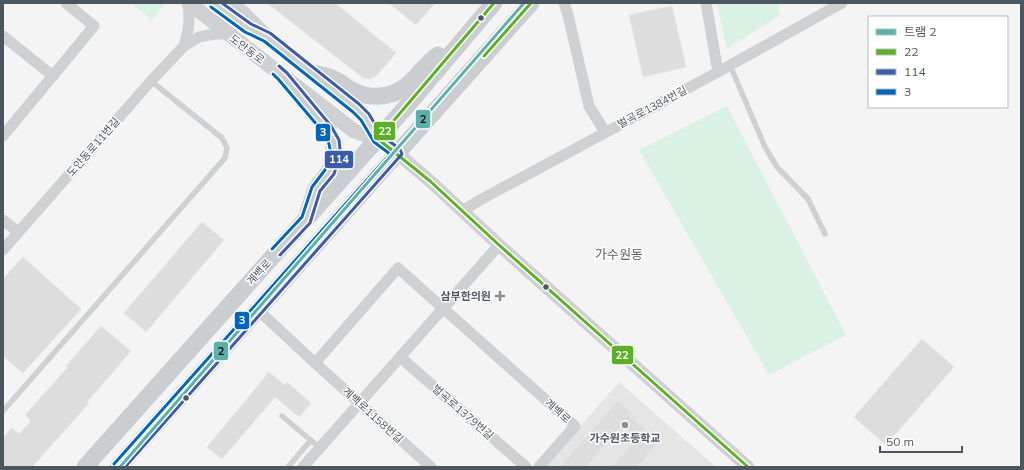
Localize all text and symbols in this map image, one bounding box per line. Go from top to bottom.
unlabelled marker [476,13,486,23]
legend [868,16,1008,108]
text: 트램 2 [904,24,936,39]
street label: 도안동로 [227,31,267,67]
text: 22 [904,44,918,59]
text: 114 [904,64,926,79]
street label: 벌곡로1384번길 [615,83,689,131]
text: 3 [904,84,911,99]
line badge: 2 [415,109,431,129]
text: 2 [420,112,427,126]
street label: 도안동로11번길 [63,115,123,179]
line badge: 22 [373,121,396,141]
line badge: 3 [315,123,331,142]
text: 22 [378,124,392,138]
text: 3 [320,125,327,139]
line badge: 114 [324,150,354,169]
text: 114 [329,152,349,166]
district label: 가수원동 [595,246,643,262]
street label: 계백로 [244,256,274,288]
unlabelled marker [541,282,551,292]
place label: 삼부한의원 [440,289,491,303]
marker: 삼부한의원 [494,290,506,302]
line badge: 3 [234,311,250,330]
text: 3 [239,313,246,327]
line badge: 2 [213,341,229,361]
text: 2 [218,344,225,358]
line badge: 22 [611,345,634,365]
text: 22 [615,348,629,362]
street label: 벌곡로1379번길 [429,381,497,443]
street label: 계백로1158번길 [340,384,406,446]
unlabelled marker [181,393,191,403]
street label: 계백로 [542,396,574,426]
marker: 가수원초등학교 [620,420,630,430]
scale bar [880,428,962,454]
place label: 가수원초등학교 [590,431,660,445]
text: 50 m [886,434,914,449]

